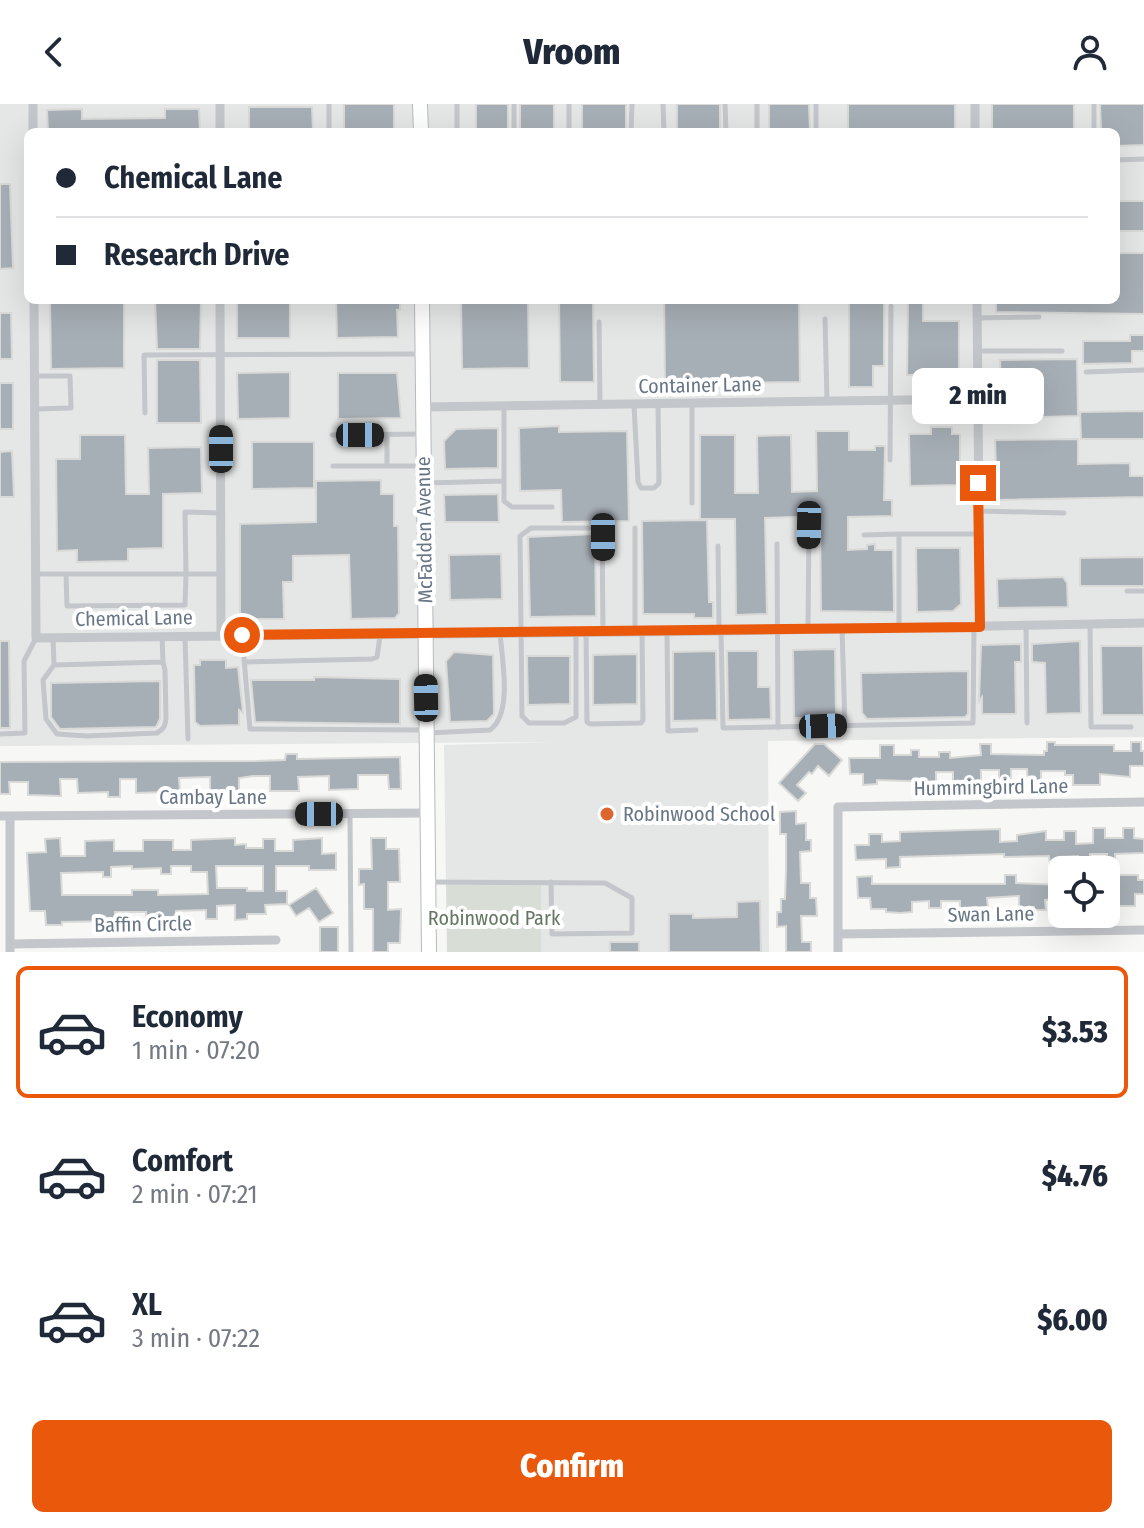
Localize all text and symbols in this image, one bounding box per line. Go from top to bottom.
icon: back [32,30,76,74]
text: Vroom [523,30,621,74]
icon: person [1068,30,1112,74]
text: Chemical Lane [104,160,282,196]
text: Research Drive [104,237,290,273]
callout: 2 min [912,367,1044,423]
street label: Container Lane [638,372,762,398]
text: 2 min [949,380,1007,411]
car [336,423,384,447]
car [209,425,233,473]
street label: McFadden Avenue [411,456,437,604]
route end [960,465,996,501]
car [797,501,821,549]
car [591,513,615,561]
street label: Chemical Lane [75,605,193,631]
route start [224,617,260,653]
car [414,674,438,722]
car [799,713,847,739]
street label: Hummingbird Lane [913,774,1069,800]
street label: Cambay Lane [159,785,267,809]
car [295,802,343,826]
place label: Robinwood School [623,802,775,826]
marker: Robinwood School [598,805,616,823]
map controls [1048,856,1120,928]
button: locate [1048,856,1120,928]
street label: Swan Lane [947,901,1035,927]
park label: Robinwood Park [428,906,561,930]
street label: Baffin Circle [94,911,192,937]
icon: car [36,996,108,1068]
text: Economy [132,999,243,1035]
text: $3.53 [1042,1014,1108,1050]
text: 1 min · 07:20 [132,1035,260,1066]
icon: car [36,1140,108,1212]
text: Comfort [132,1143,233,1179]
text: $4.76 [1042,1158,1108,1194]
text: 2 min · 07:21 [132,1179,258,1210]
icon: car [36,1284,108,1356]
text: XL [132,1287,162,1323]
text: $6.00 [1037,1302,1108,1338]
text: 3 min · 07:22 [132,1323,260,1354]
button: Confirm [32,1420,1112,1512]

